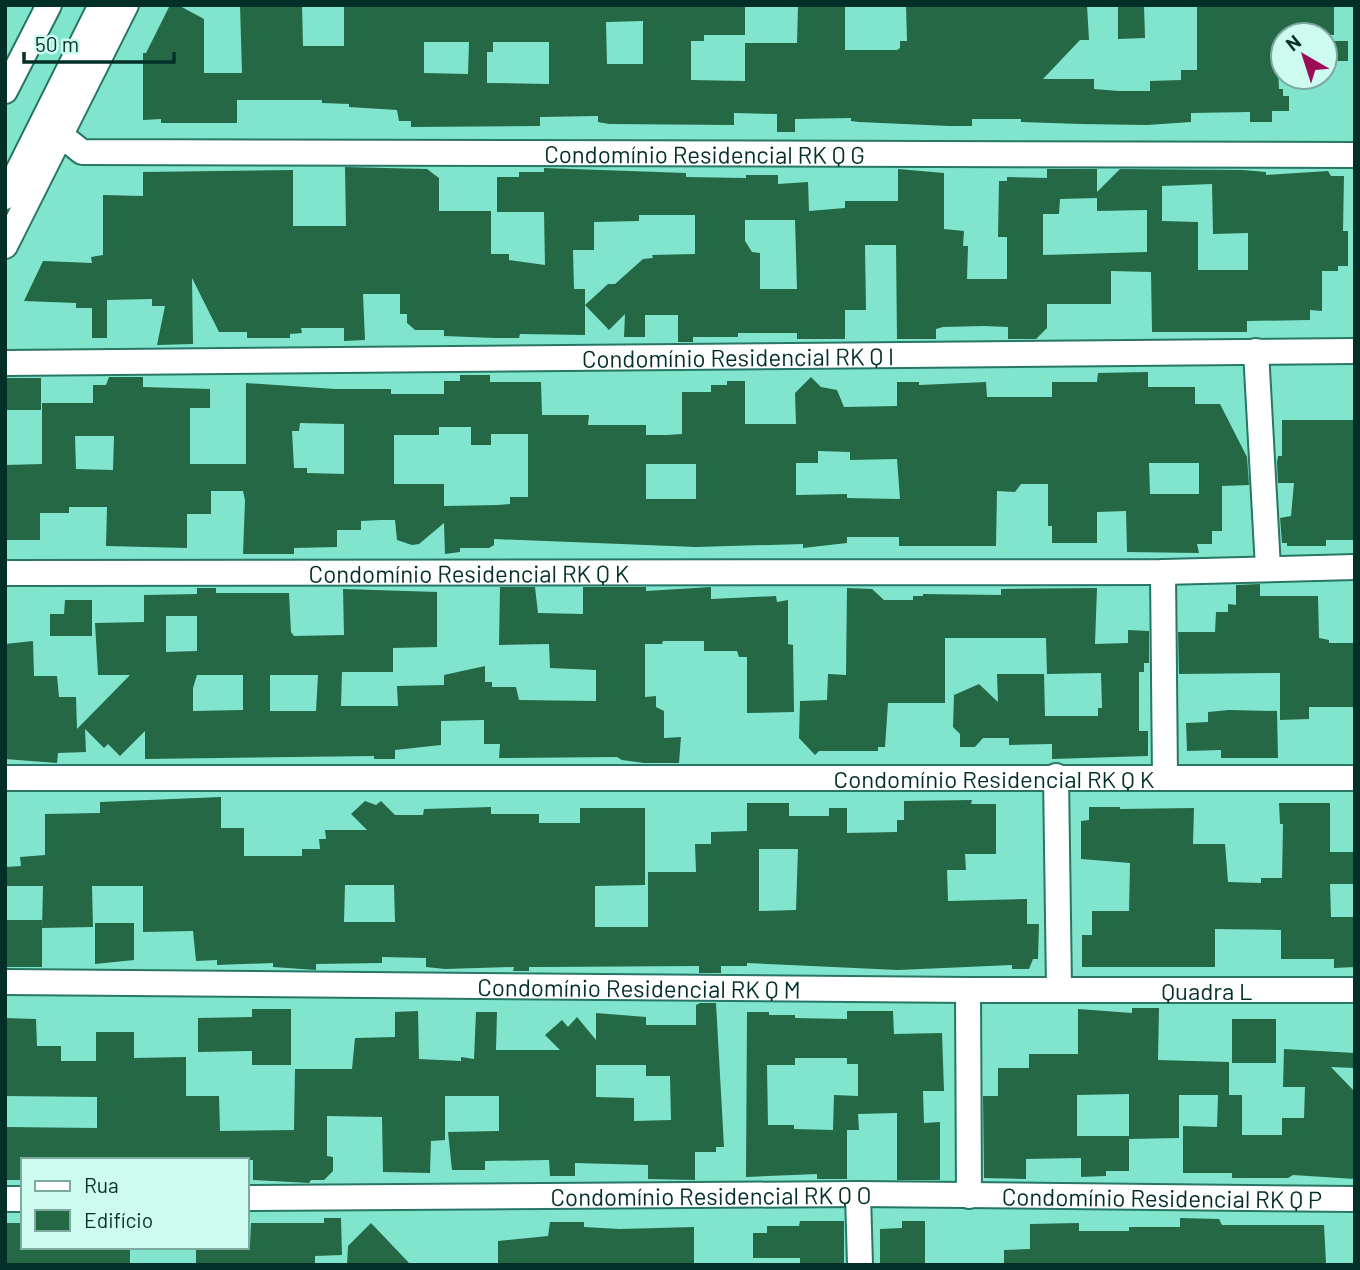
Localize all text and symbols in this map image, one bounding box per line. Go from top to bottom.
scale bar [24,21,175,65]
north arrow [1269,21,1339,91]
text: N [1281,29,1305,55]
text: 50 m [35,31,79,56]
street label: Condomínio Residencial RK Q G [544,139,865,168]
street label: Condomínio Residencial RK Q I [582,341,894,372]
street label: Condomínio Residencial RK Q K [309,558,630,587]
street label: Condomínio Residencial RK Q K [834,764,1155,793]
street label: Condomínio Residencial RK Q M [477,971,801,1003]
street label: Quadra L [1161,976,1253,1005]
legend [21,1158,248,1249]
text: Rua [84,1172,119,1197]
street label: Condomínio Residencial RK Q O [550,1179,872,1211]
street label: Condomínio Residencial RK Q P [1002,1181,1322,1213]
text: Edifício [84,1207,153,1232]

